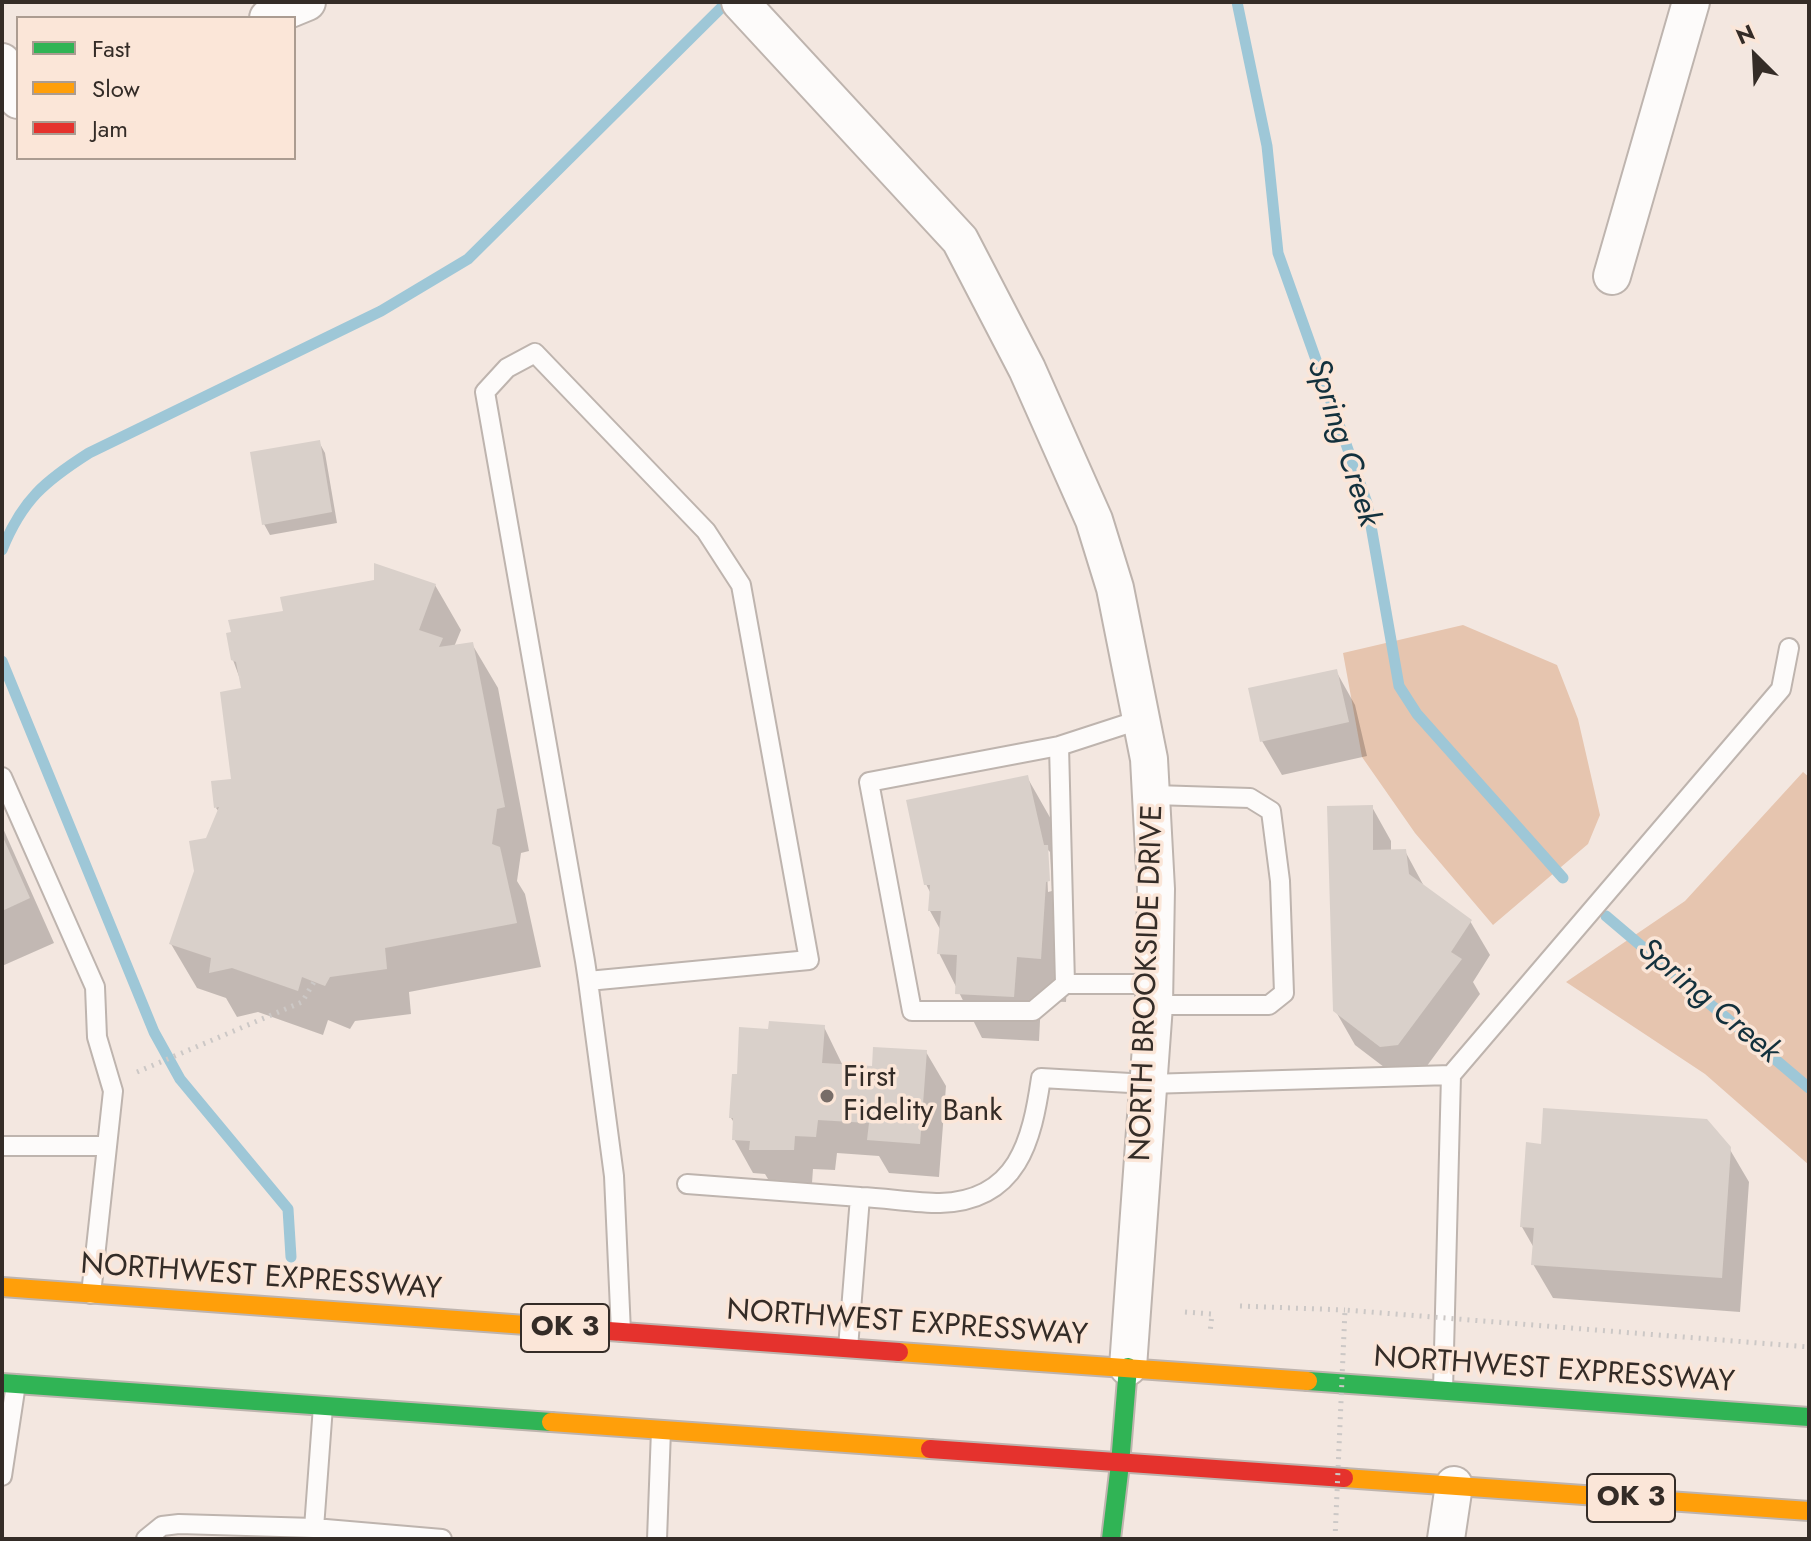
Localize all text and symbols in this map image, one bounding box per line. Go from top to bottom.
legend [16,16,296,160]
north arrow [1715,16,1795,96]
text: N [1731,16,1760,52]
text: Fast [92,31,130,66]
text: Slow [92,71,140,106]
text: Jam [92,111,128,146]
water label: Spring Creek [1297,354,1387,532]
street label: NORTH BROOKSIDE DRIVE [1124,804,1172,1162]
water label: Spring Creek [1629,931,1787,1073]
place label: First Fidelity Bank [843,1061,1003,1132]
marker: First Fidelity Bank [818,1087,836,1105]
street label: NORTHWEST EXPRESSWAY [79,1247,443,1309]
street label: NORTHWEST EXPRESSWAY [725,1293,1089,1355]
road number: OK 3 [521,1304,609,1352]
street label: NORTHWEST EXPRESSWAY [1372,1340,1736,1402]
road number: OK 3 [1587,1474,1675,1522]

